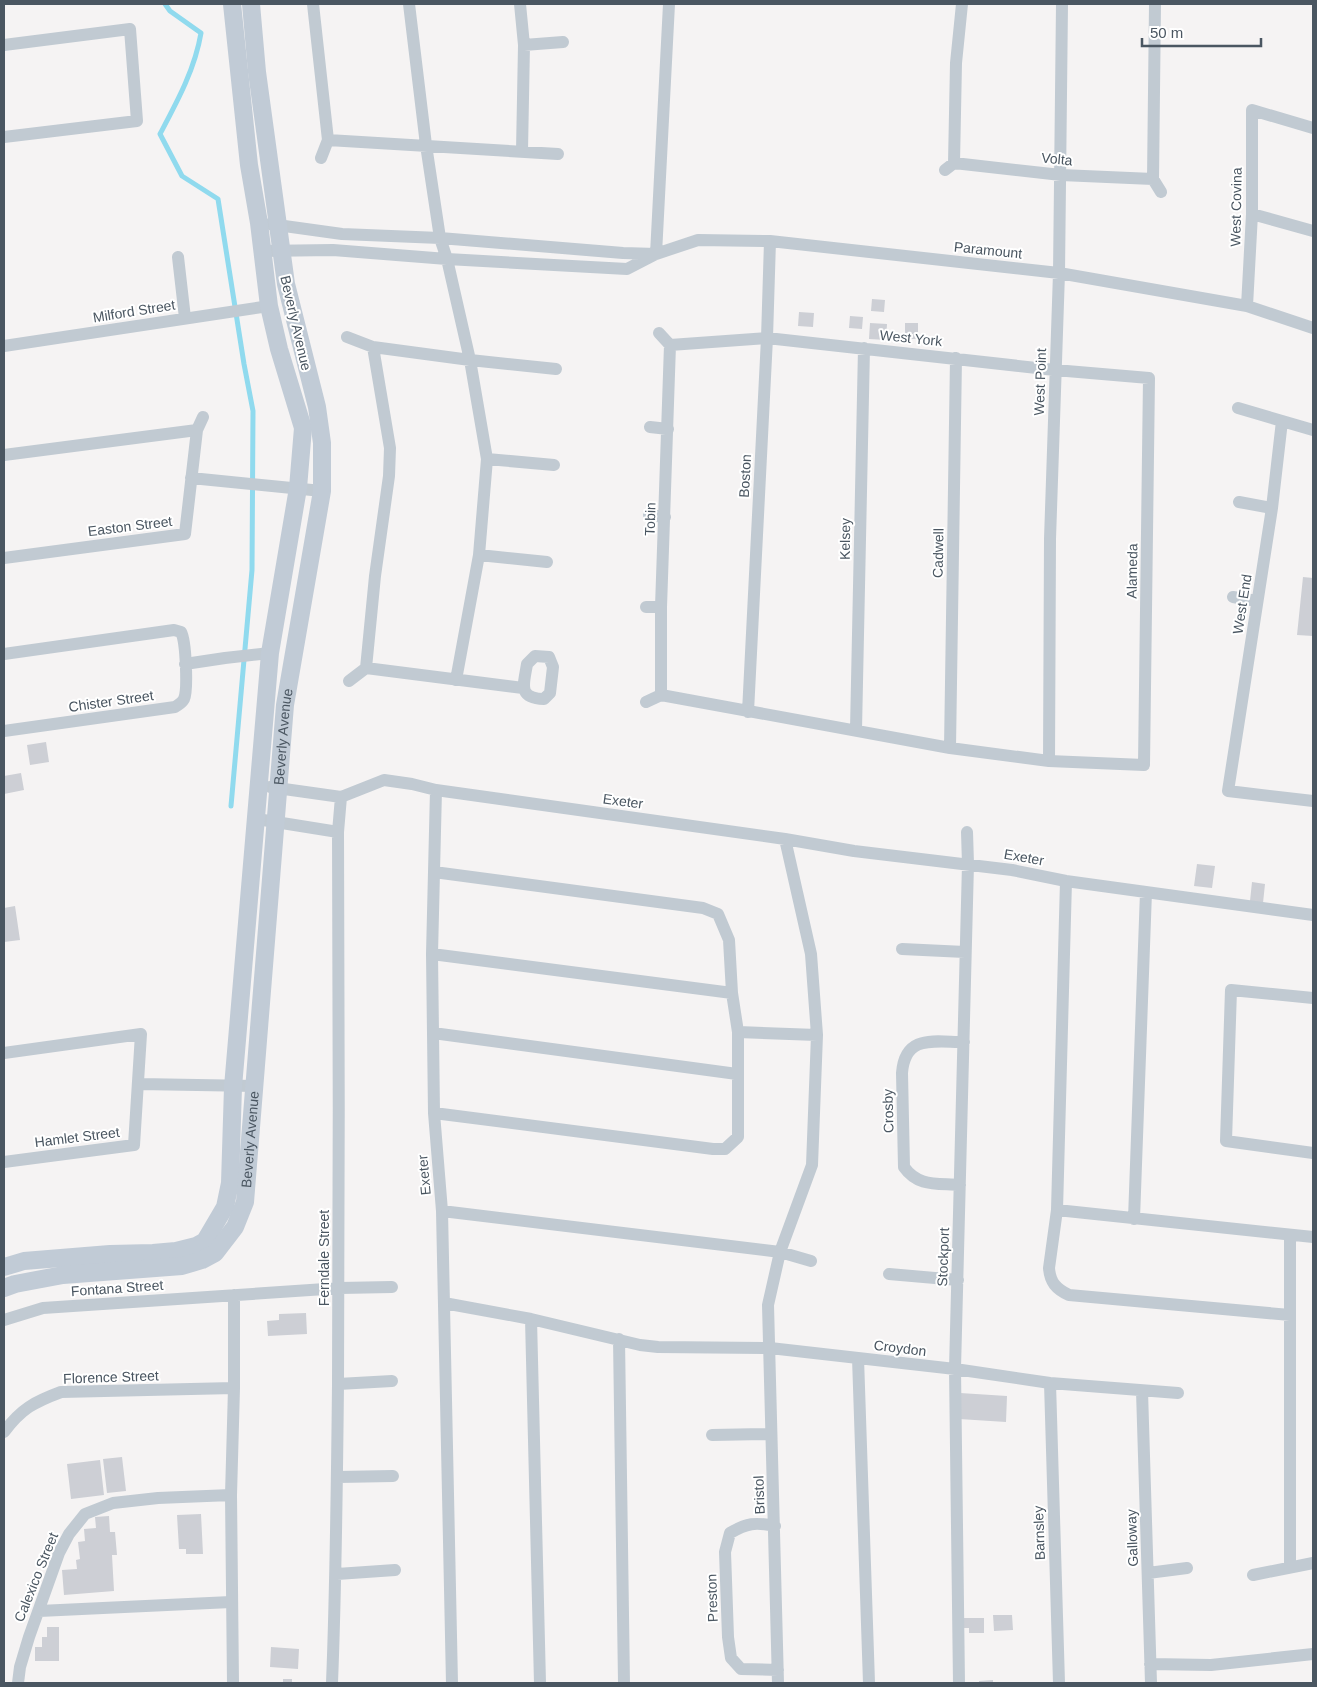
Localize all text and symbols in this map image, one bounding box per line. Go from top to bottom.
scale bar [1142,15,1261,47]
text: 50 m [1150,24,1183,41]
street label: Volta [1041,150,1073,168]
street label: West Covina [1227,167,1245,247]
street label: Paramount [953,238,1023,262]
street label: Beverly Avenue [277,274,315,372]
street label: Milford Street [92,297,176,325]
street label: West York [879,327,944,349]
street label: West Point [1031,348,1049,416]
street label: Boston [736,454,754,498]
street label: Tobin [641,502,659,536]
street label: Easton Street [87,513,173,539]
street label: Kelsey [837,518,853,560]
street label: Cadwell [930,528,946,578]
street label: Alameda [1124,543,1140,599]
street label: West End [1229,573,1255,635]
street label: Chister Street [68,687,155,715]
street label: Beverly Avenue [271,687,296,786]
street label: Exeter [602,790,644,812]
street label: Exeter [1003,846,1046,868]
street label: Crosby [880,1089,896,1133]
street label: Beverly Avenue [238,1090,262,1189]
street label: Hamlet Street [34,1124,121,1150]
street label: Exeter [414,1154,434,1196]
street label: Ferndale Street [316,1210,332,1306]
street label: Stockport [934,1227,952,1287]
street label: Fontana Street [70,1277,164,1299]
street label: Croydon [873,1337,927,1359]
street label: Florence Street [63,1367,159,1387]
street label: Bristol [750,1475,768,1515]
street label: Barnsley [1030,1506,1048,1560]
street label: Galloway [1123,1509,1141,1567]
street label: Calexico Street [11,1530,61,1624]
street label: Preston [703,1574,721,1622]

